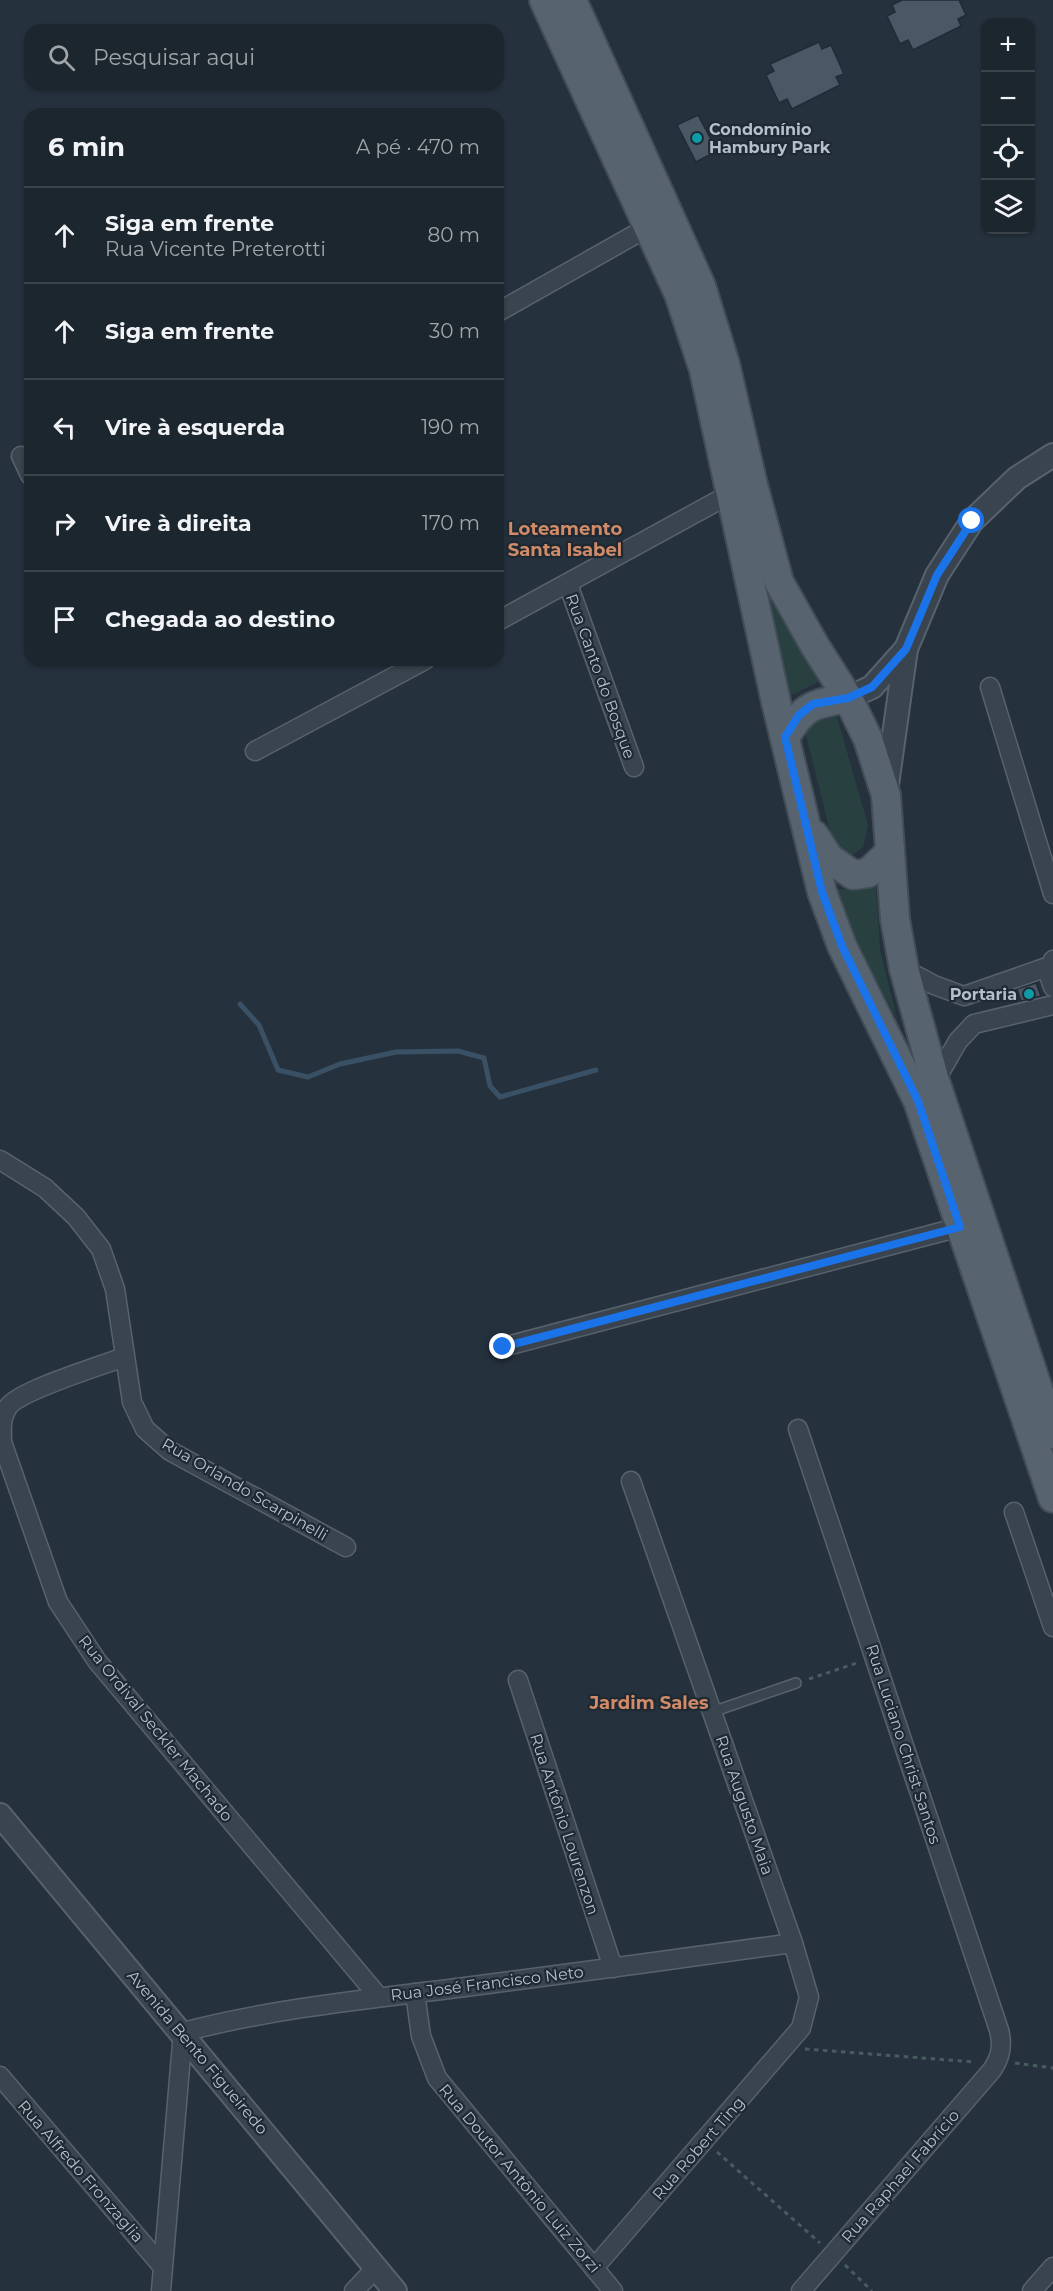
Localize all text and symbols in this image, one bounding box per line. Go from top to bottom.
map controls [981,18,1035,234]
button: + [981,18,1035,72]
search box [24,24,504,90]
icon: search [45,41,78,74]
text: Pesquisar aqui [93,44,255,71]
button: − [981,72,1035,126]
place label: Condomínio Hambury Park [709,120,831,157]
button: locate [981,126,1035,180]
text: 6 min [48,131,125,163]
marker: Condomínio Hambury Park [690,131,704,145]
text: A pé · 470 m [356,135,480,159]
button: layers [981,180,1035,234]
text: Siga em frente [105,210,274,237]
icon: ahead [48,219,81,252]
text: 80 m [428,223,480,247]
text: Rua Vicente Preterotti [105,237,326,261]
icon: ahead [48,315,81,348]
text: Siga em frente [105,318,274,345]
text: 30 m [429,319,480,343]
icon: left [48,411,81,444]
text: Vire à esquerda [105,414,285,441]
text: 190 m [421,415,480,439]
icon: right [48,507,81,540]
route start [958,507,984,533]
text: Vire à direita [105,510,252,537]
text: 170 m [422,511,480,535]
district label: Loteamento Santa Isabel [508,518,622,561]
street label: Rua Canto do Bosque [562,591,639,761]
icon: arrive [48,603,81,636]
text: Chegada ao destino [105,606,335,633]
place label: Portaria [950,985,1017,1004]
marker: Portaria [1022,987,1036,1001]
route end [489,1333,515,1359]
street label: Rua Orlando Scarpinelli [158,1434,331,1545]
street label: Rua Ordival Seckler Machado [74,1631,237,1825]
street label: Rua Luciano Christ Santos [862,1642,945,1847]
district label: Jardim Sales [588,1692,709,1714]
street label: Rua Antônio Lourenzon [526,1731,603,1917]
street label: Rua Augusto Maia [712,1733,777,1877]
street label: Rua José Francisco Neto [389,1962,585,2005]
street label: Avenida Bento Figueiredo [123,1966,272,2138]
street label: Rua Doutor Antônio Luiz Zorzi [435,2080,604,2277]
street label: Rua Robert Ting [648,2093,748,2204]
street label: Rua Alfredo Fronzaglia [14,2097,147,2246]
street label: Rua Raphael Fabrício [837,2106,963,2247]

